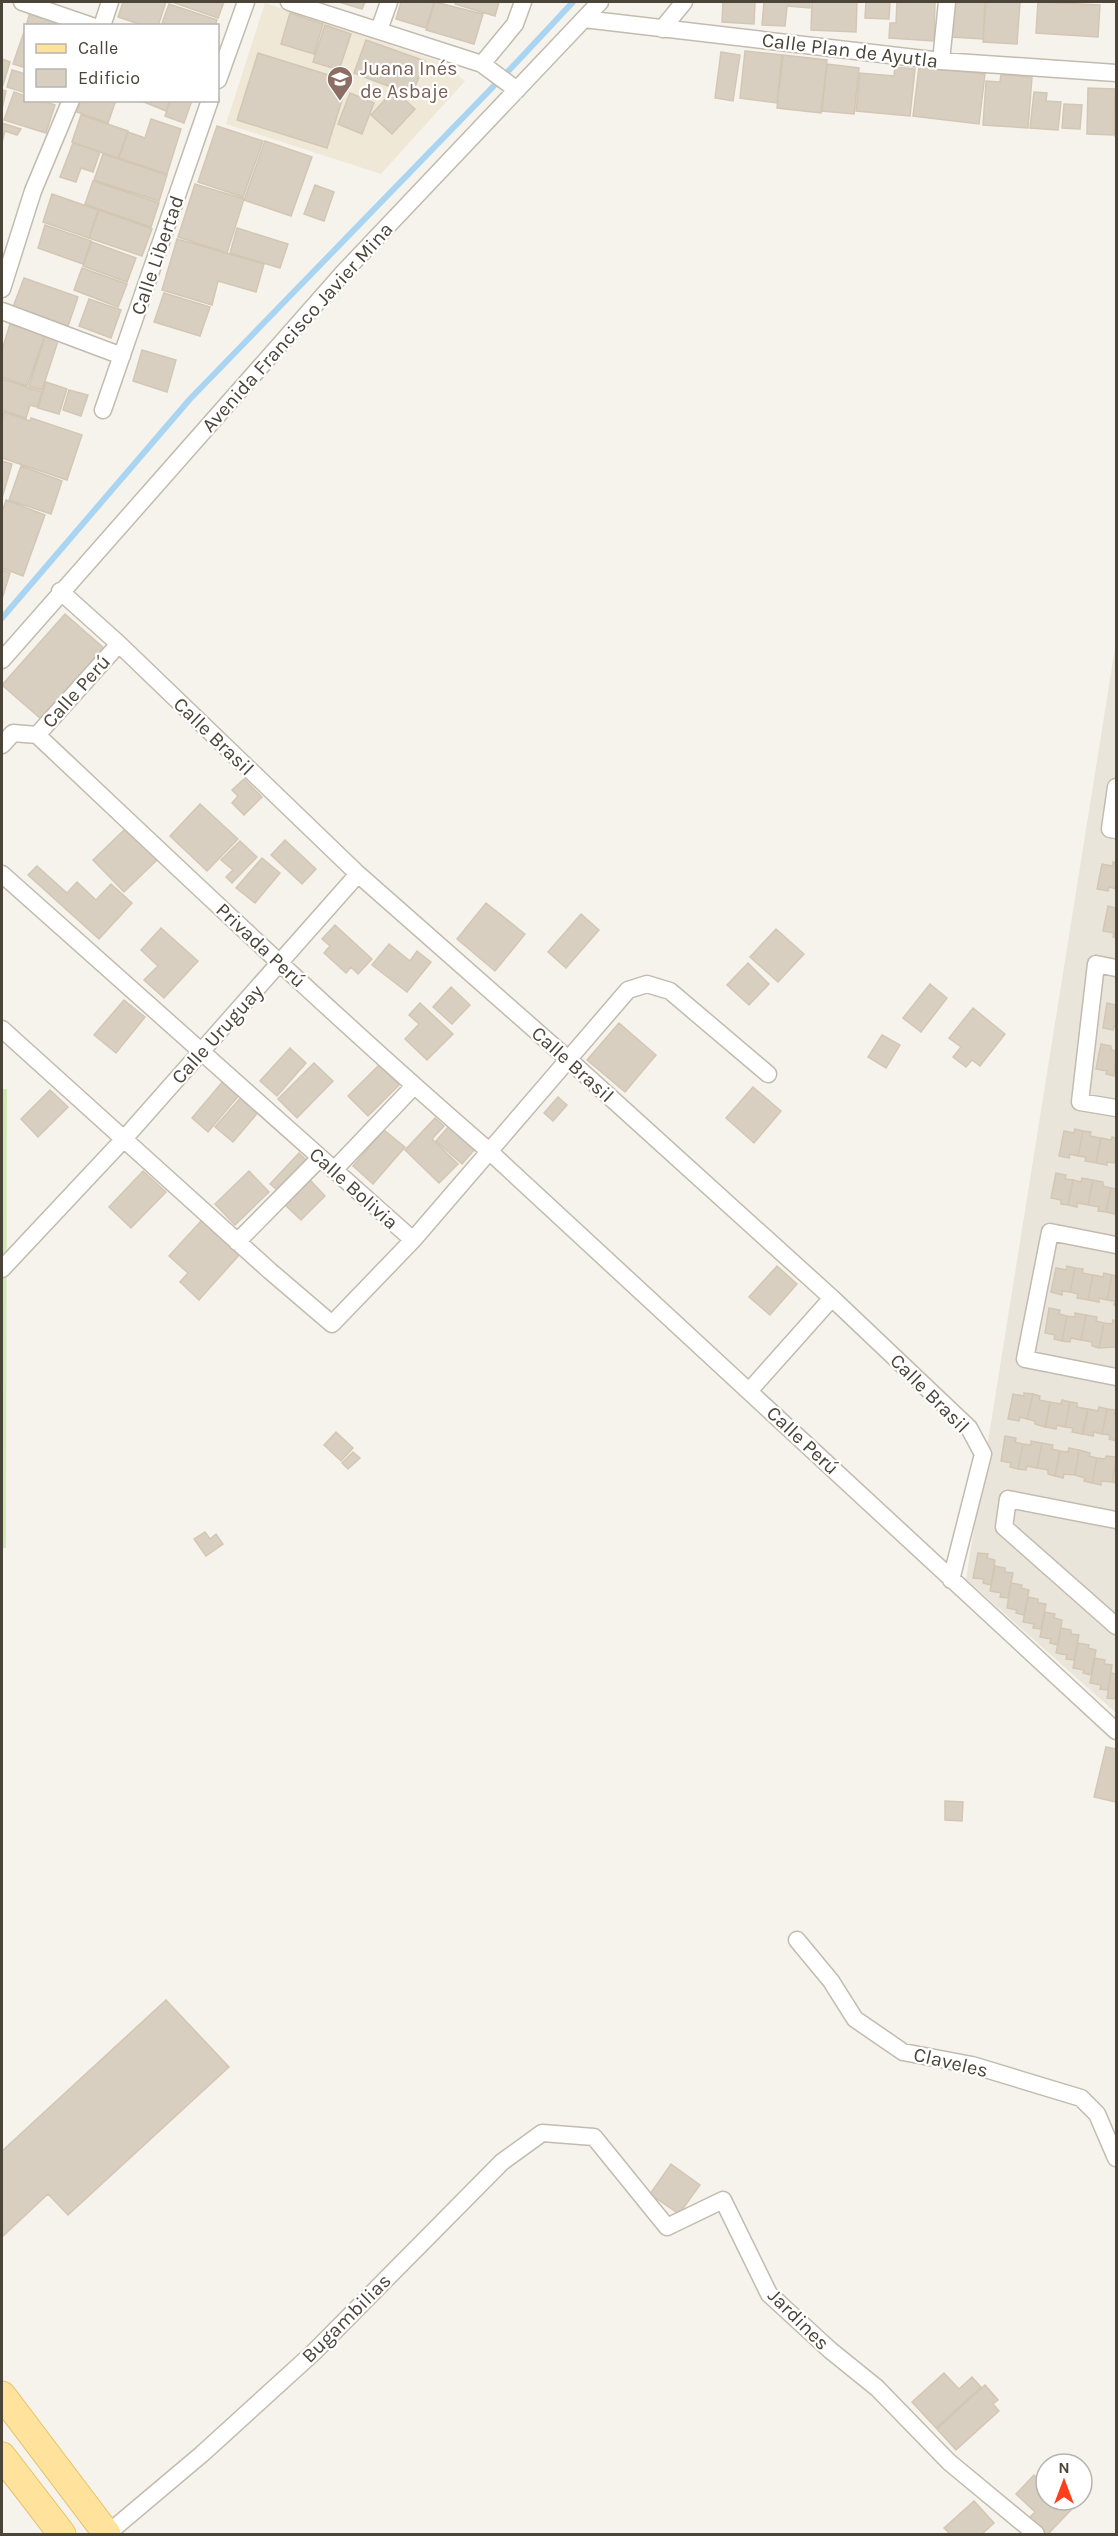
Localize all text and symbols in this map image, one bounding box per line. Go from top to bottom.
legend [24,24,219,102]
street label: Calle Plan de Ayutla [761,28,939,73]
text: Calle [78,37,118,59]
place label: Juana Inés de Asbaje [360,57,457,103]
school or university icon: Juana Inés de Asbaje [325,64,355,102]
text: Edificio [78,67,140,89]
street label: Calle Libertad [126,193,189,318]
street label: Avenida Francisco Javier Mina [197,218,398,437]
street label: Calle Perú [38,650,115,733]
street label: Calle Brasil [169,693,258,780]
street label: Privada Perú [211,898,310,993]
street label: Calle Uruguay [167,980,268,1089]
street label: Calle Brasil [527,1022,618,1107]
street label: Calle Bolivia [305,1143,403,1234]
street label: Calle Brasil [885,1349,974,1438]
street label: Calle Perú [762,1401,843,1480]
street label: Claveles [911,2043,990,2082]
street label: Bugambilias [297,2269,396,2368]
street label: Jardines [763,2284,834,2355]
north arrow [1034,2452,1094,2512]
text: N [1058,2458,1070,2477]

